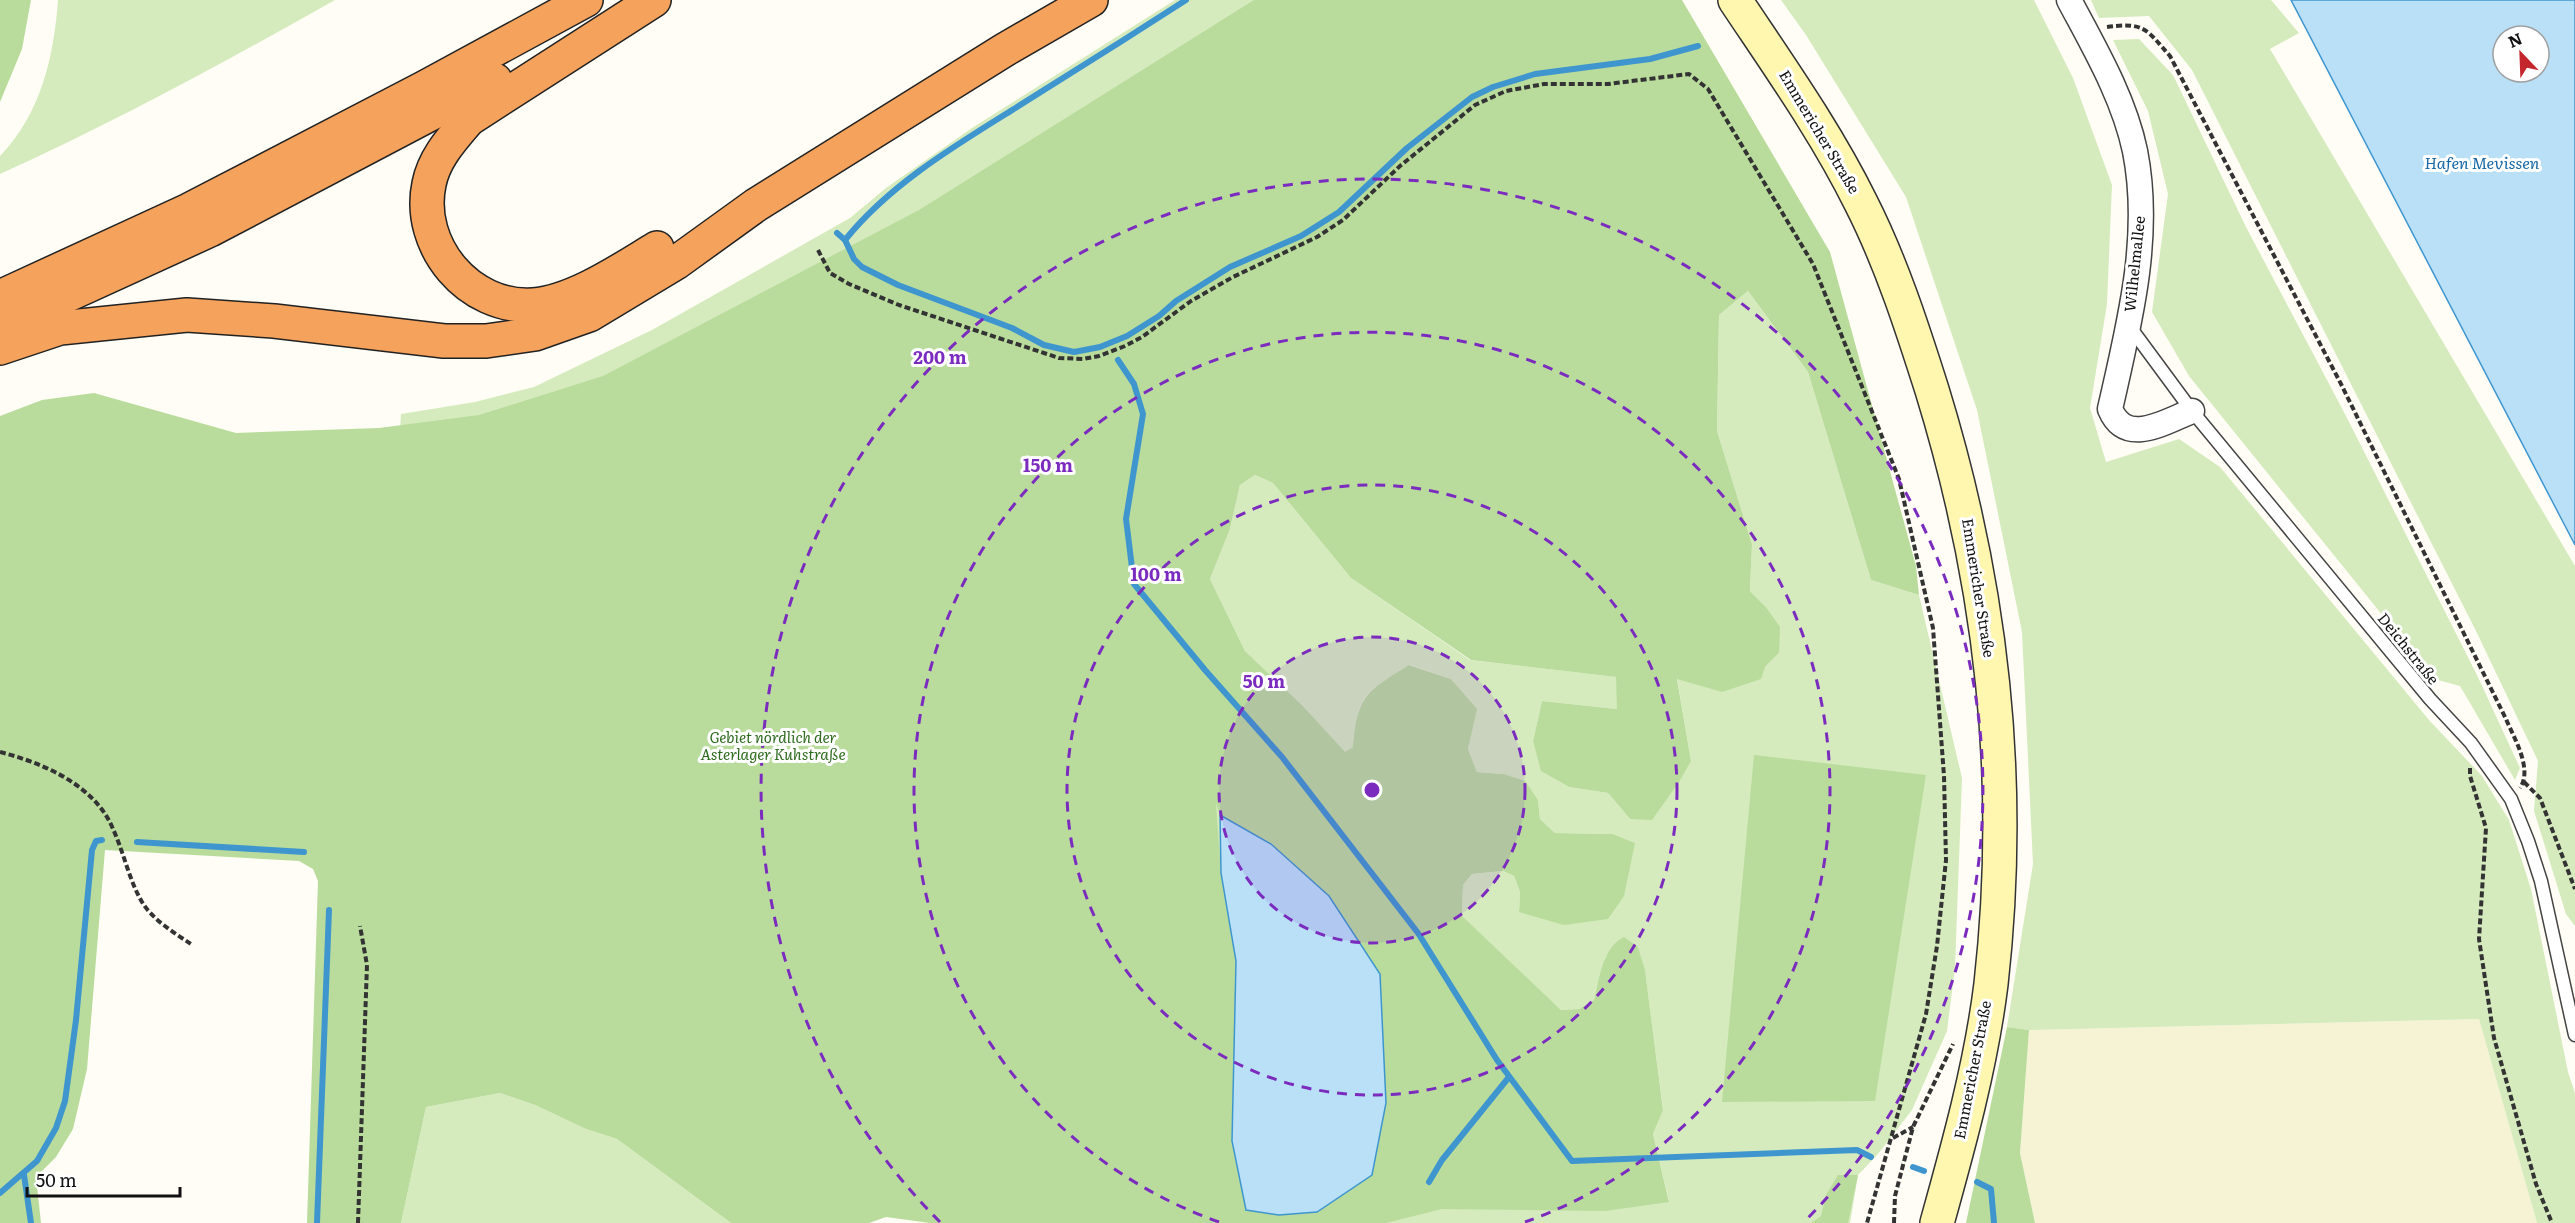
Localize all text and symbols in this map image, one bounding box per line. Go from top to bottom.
north arrow [2491,24,2551,84]
text: N [2504,26,2526,53]
street label: Emmericher Straße [1774,65,1867,198]
water label: Hafen Mevissen [2425,150,2540,174]
street label: Wilhelmallee [2117,214,2150,313]
text: 200 m [913,343,967,370]
text: 150 m [1023,451,1073,478]
street label: Emmericher Straße [1957,516,2002,659]
text: 100 m [1130,560,1182,587]
street label: Deichstraße [2373,607,2446,689]
text: 50 m [1243,667,1285,694]
park label: Gebiet nördlich der Asterlager Kuhstraße [700,725,846,765]
centre of rings [1362,780,1382,800]
street label: Emmericher Straße [1947,998,1996,1141]
scale bar [27,1160,180,1198]
text: 50 m [36,1166,77,1193]

